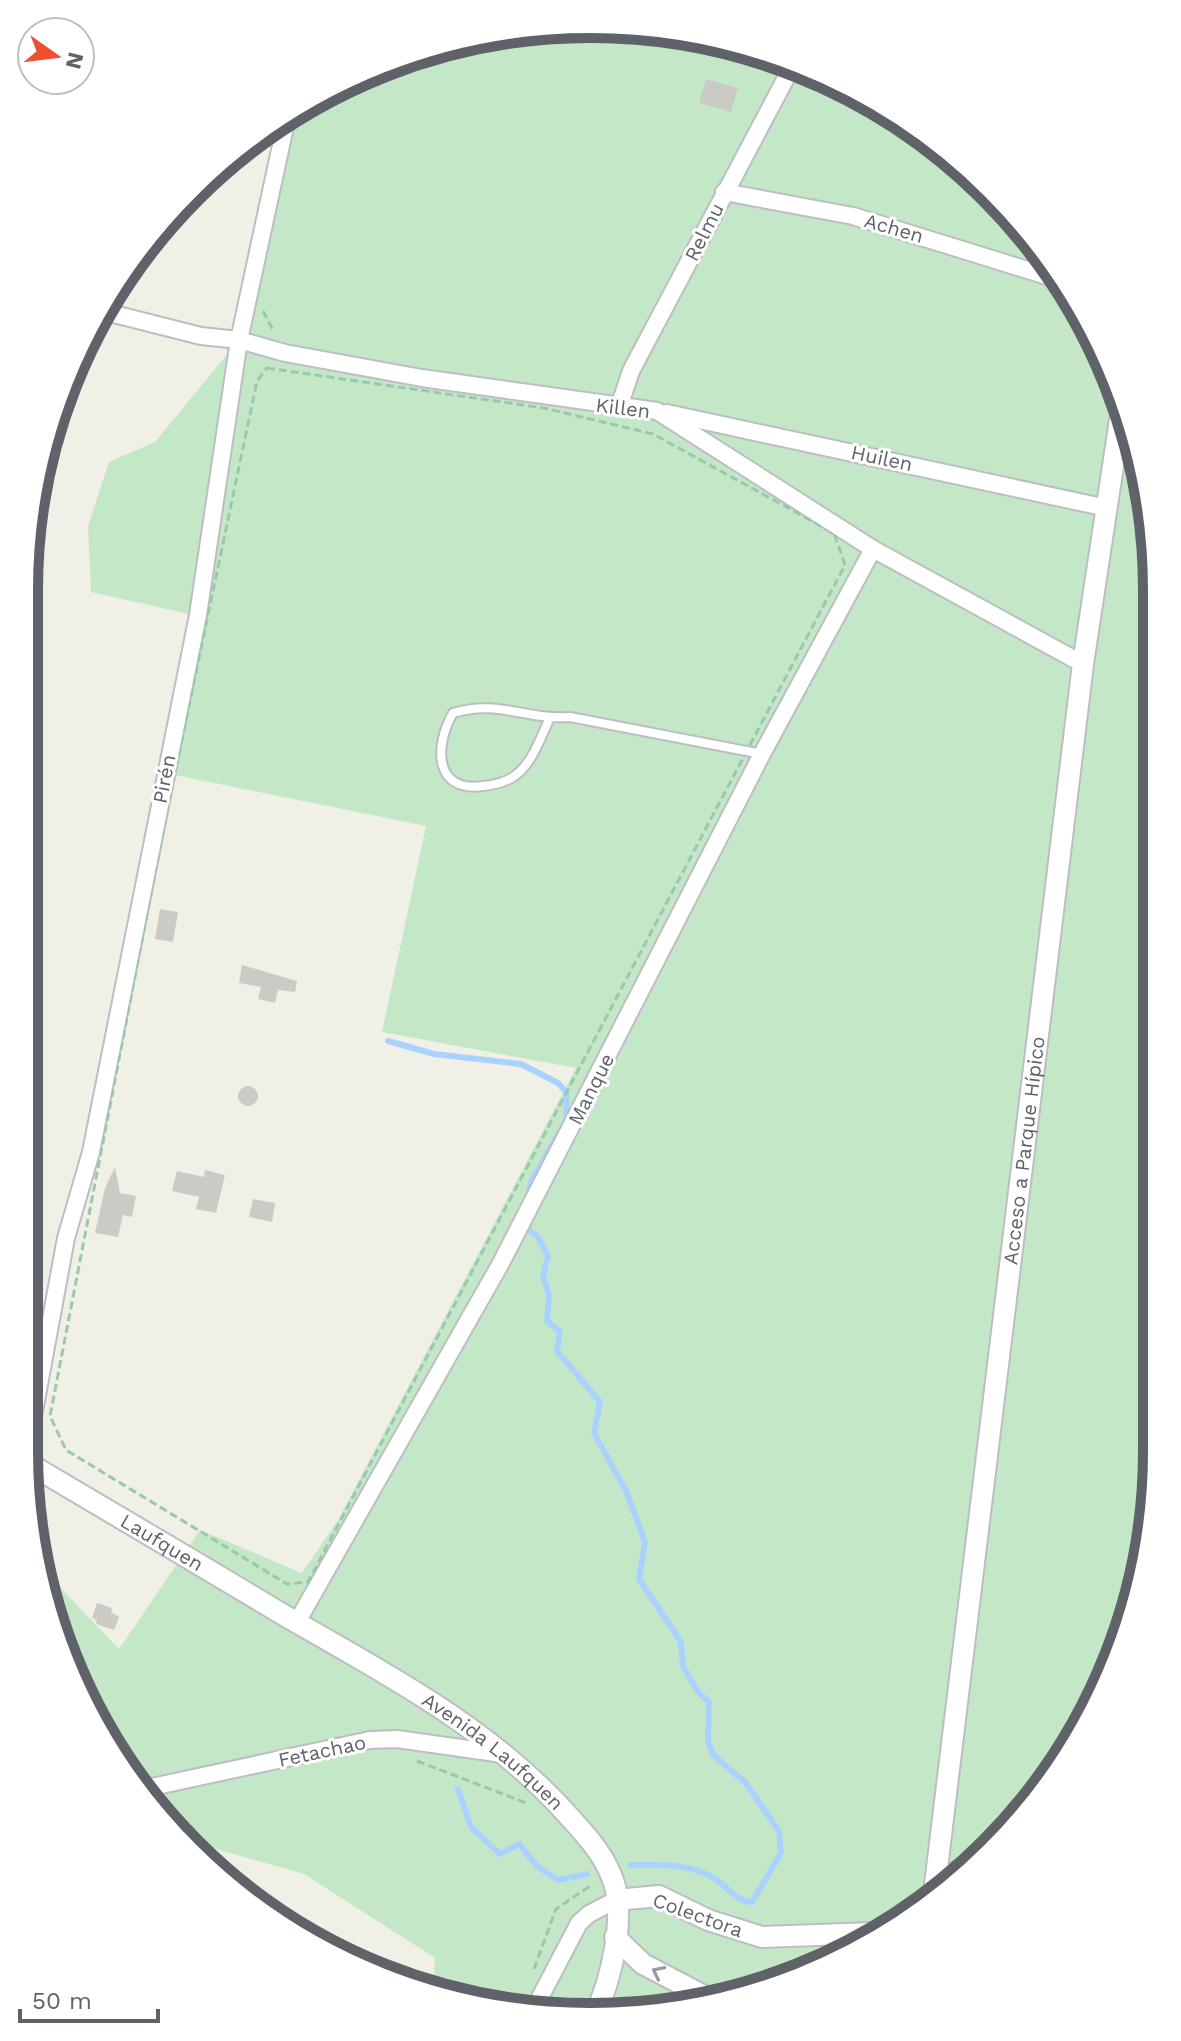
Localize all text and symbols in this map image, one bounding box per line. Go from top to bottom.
north arrow [16,16,96,96]
text: N [61,50,89,72]
street label: Relmu [679,199,729,265]
street label: Achen [862,208,926,248]
street label: Killen [594,393,652,423]
street label: Huilen [849,440,915,476]
street label: Pirén [148,753,180,805]
street label: Acceso a Parque Hípico [998,1035,1050,1266]
street label: Manque [563,1049,619,1129]
street label: Laufquen [116,1509,208,1576]
street label: Avenida Laufquen [418,1687,569,1815]
street label: Fetachao [276,1730,368,1772]
street label: Colectora [650,1888,746,1942]
one-way arrow [652,1966,666,1982]
scale bar [20,1973,158,2023]
text: 50 m [32,1987,92,2015]

